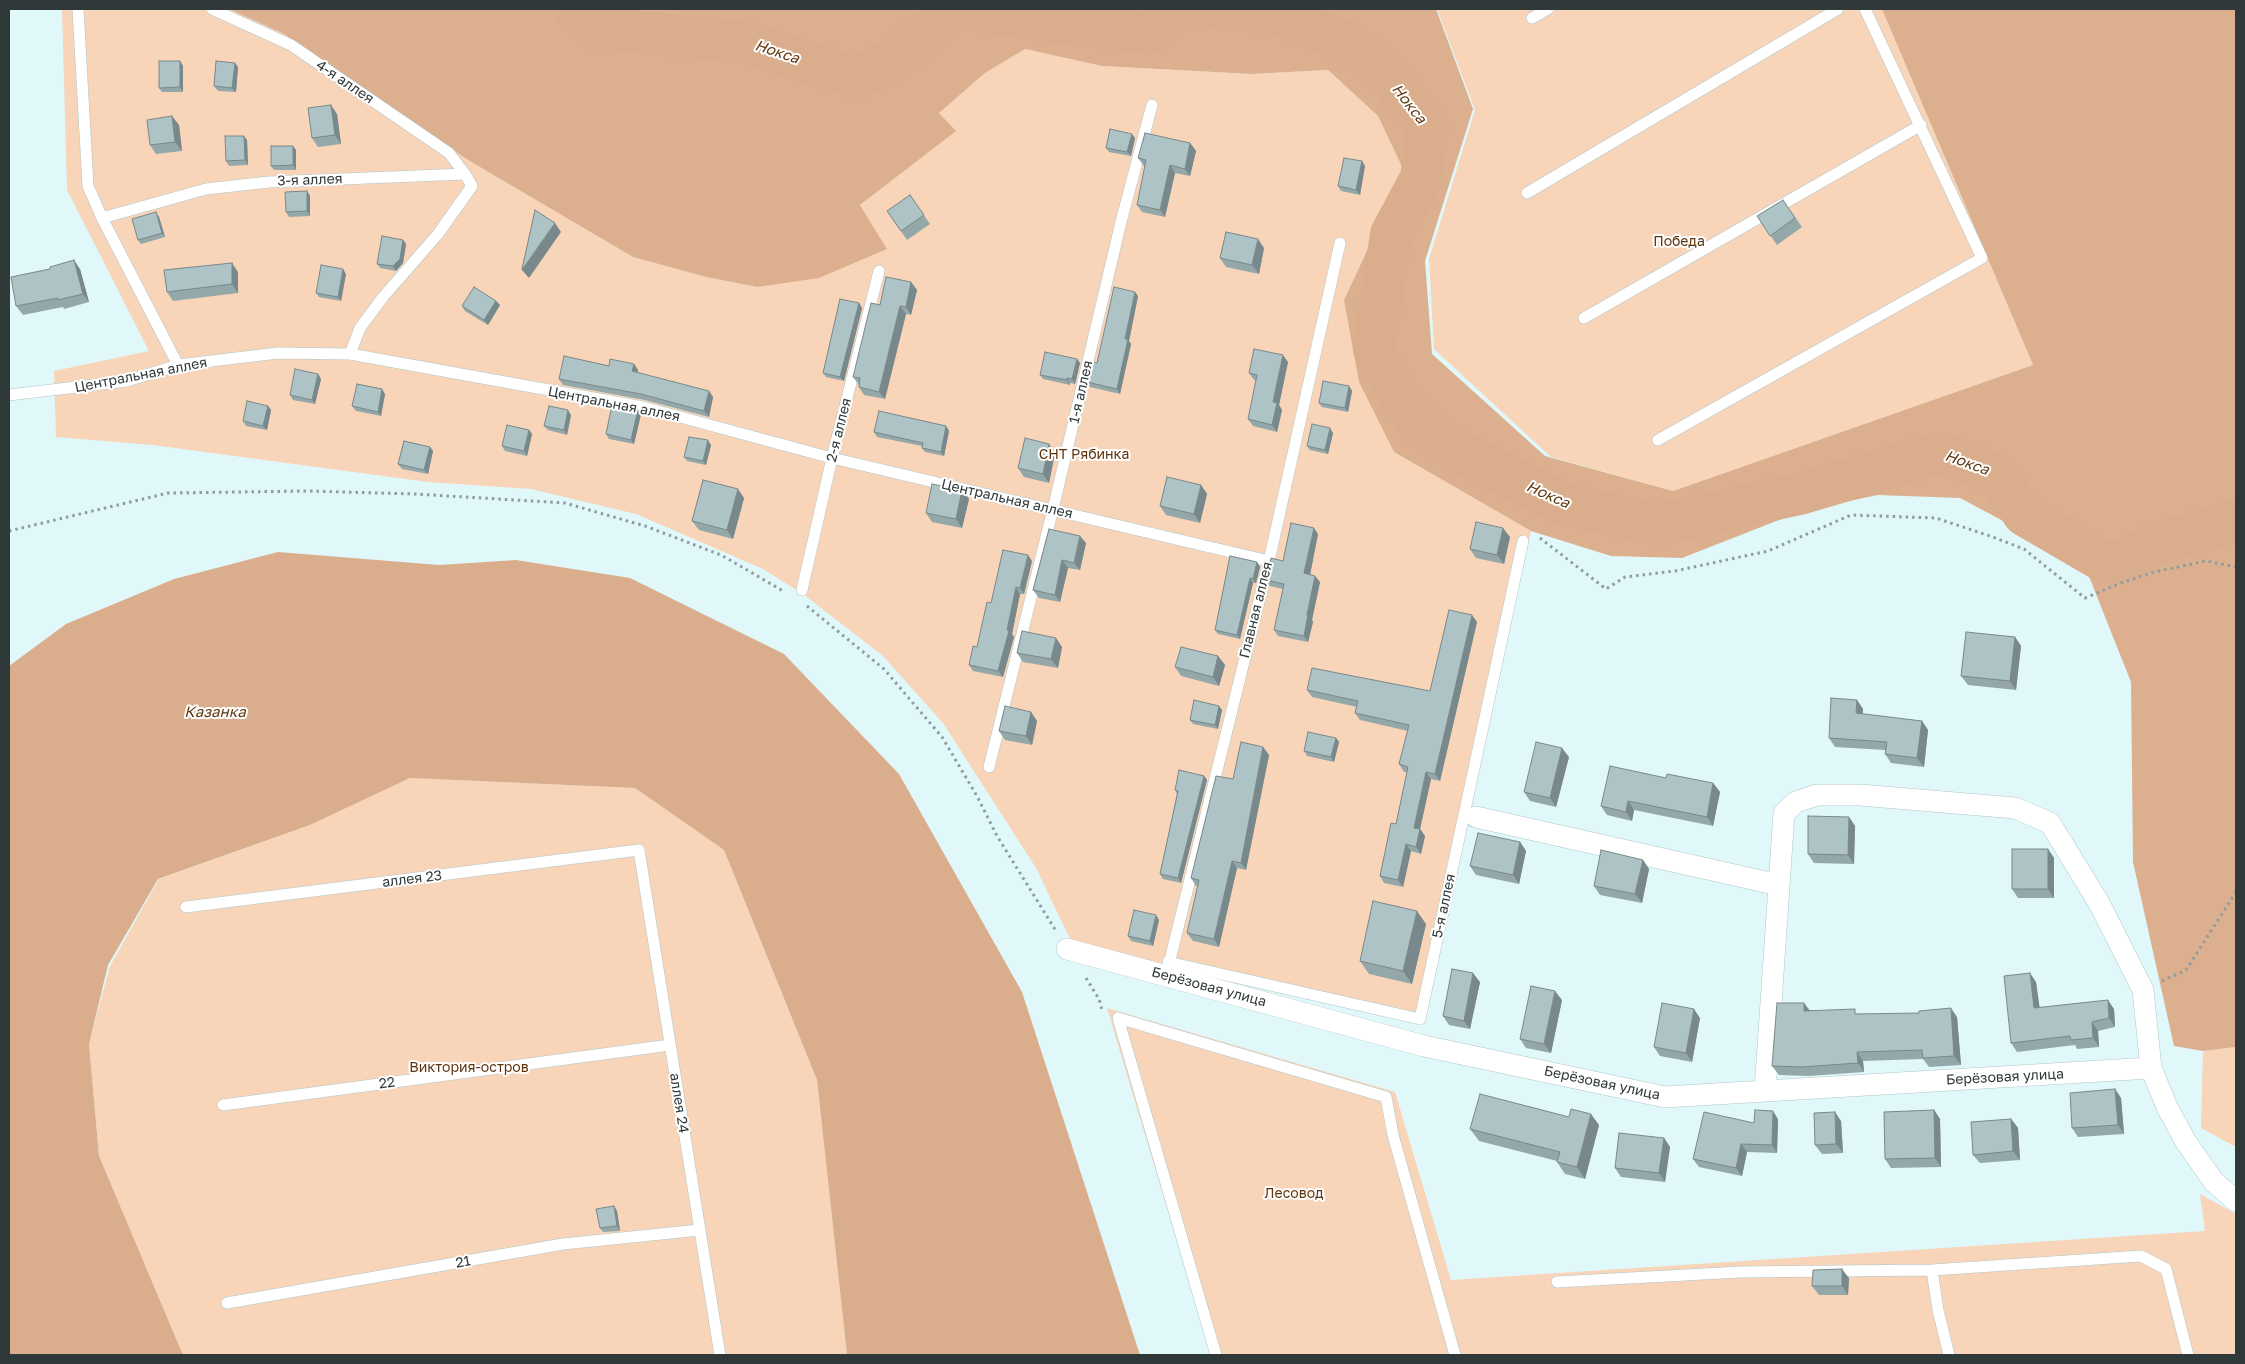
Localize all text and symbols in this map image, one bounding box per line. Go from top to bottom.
water label: Нокса [753,36,801,68]
street label: 4-я аллея [313,57,377,107]
water label: Нокса [1388,81,1430,127]
street label: 3-я аллея [277,170,343,190]
park label: Победа [1653,234,1705,250]
street label: Центральная аллея [73,354,209,396]
street label: 1-я аллея [1066,359,1096,425]
street label: Центральная аллея [546,383,682,425]
street label: 2-я аллея [823,396,855,464]
park label: СНТ Рябинка [1039,447,1129,463]
water label: Нокса [1943,447,1991,479]
street label: Центральная аллея [940,476,1074,522]
water label: Нокса [1524,478,1572,512]
street label: Главная аллея [1236,560,1276,660]
water label: Казанка [184,703,246,721]
street label: аллея 23 [381,867,443,891]
street label: 5-я аллея [1429,872,1459,940]
street label: Берёзовая улица [1150,964,1268,1010]
park label: Виктория-остров [409,1060,529,1076]
street label: Берёзовая улица [1542,1062,1662,1104]
street label: Берёзовая улица [1946,1066,2064,1088]
street label: аллея 24 [666,1072,692,1134]
street label: 22 [378,1074,396,1092]
park label: Лесовод [1265,1186,1323,1202]
street label: 21 [454,1252,472,1272]

